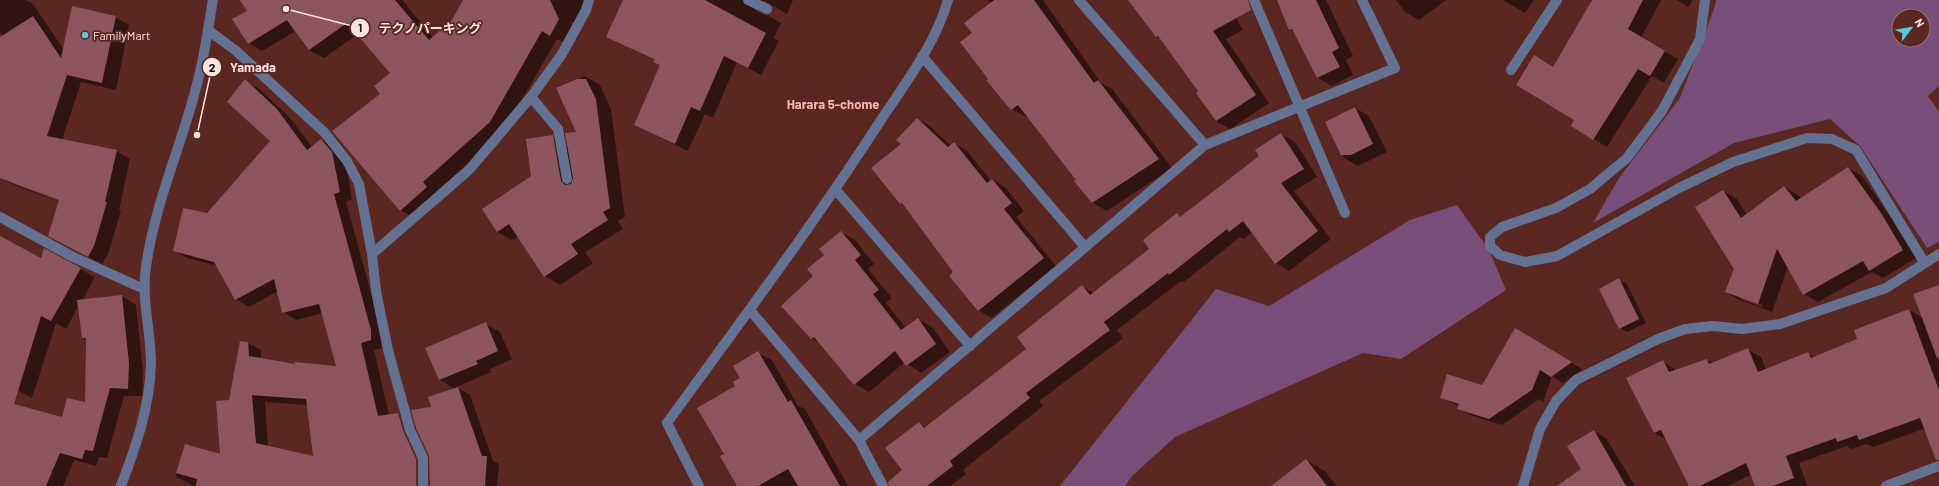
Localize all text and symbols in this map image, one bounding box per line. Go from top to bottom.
north arrow [1891,8,1931,48]
callout: テクノパーキング [350,15,490,40]
text: N [1913,16,1927,29]
text: 1 [358,20,362,34]
text: テクノパーキング [379,20,481,36]
place label: FamilyMart [93,28,150,42]
marker: FamilyMart [80,30,90,40]
callout: Yamada [202,55,284,80]
text: Yamada [230,59,276,75]
text: 2 [209,60,216,74]
district label: Harara 5-chome [787,96,879,112]

